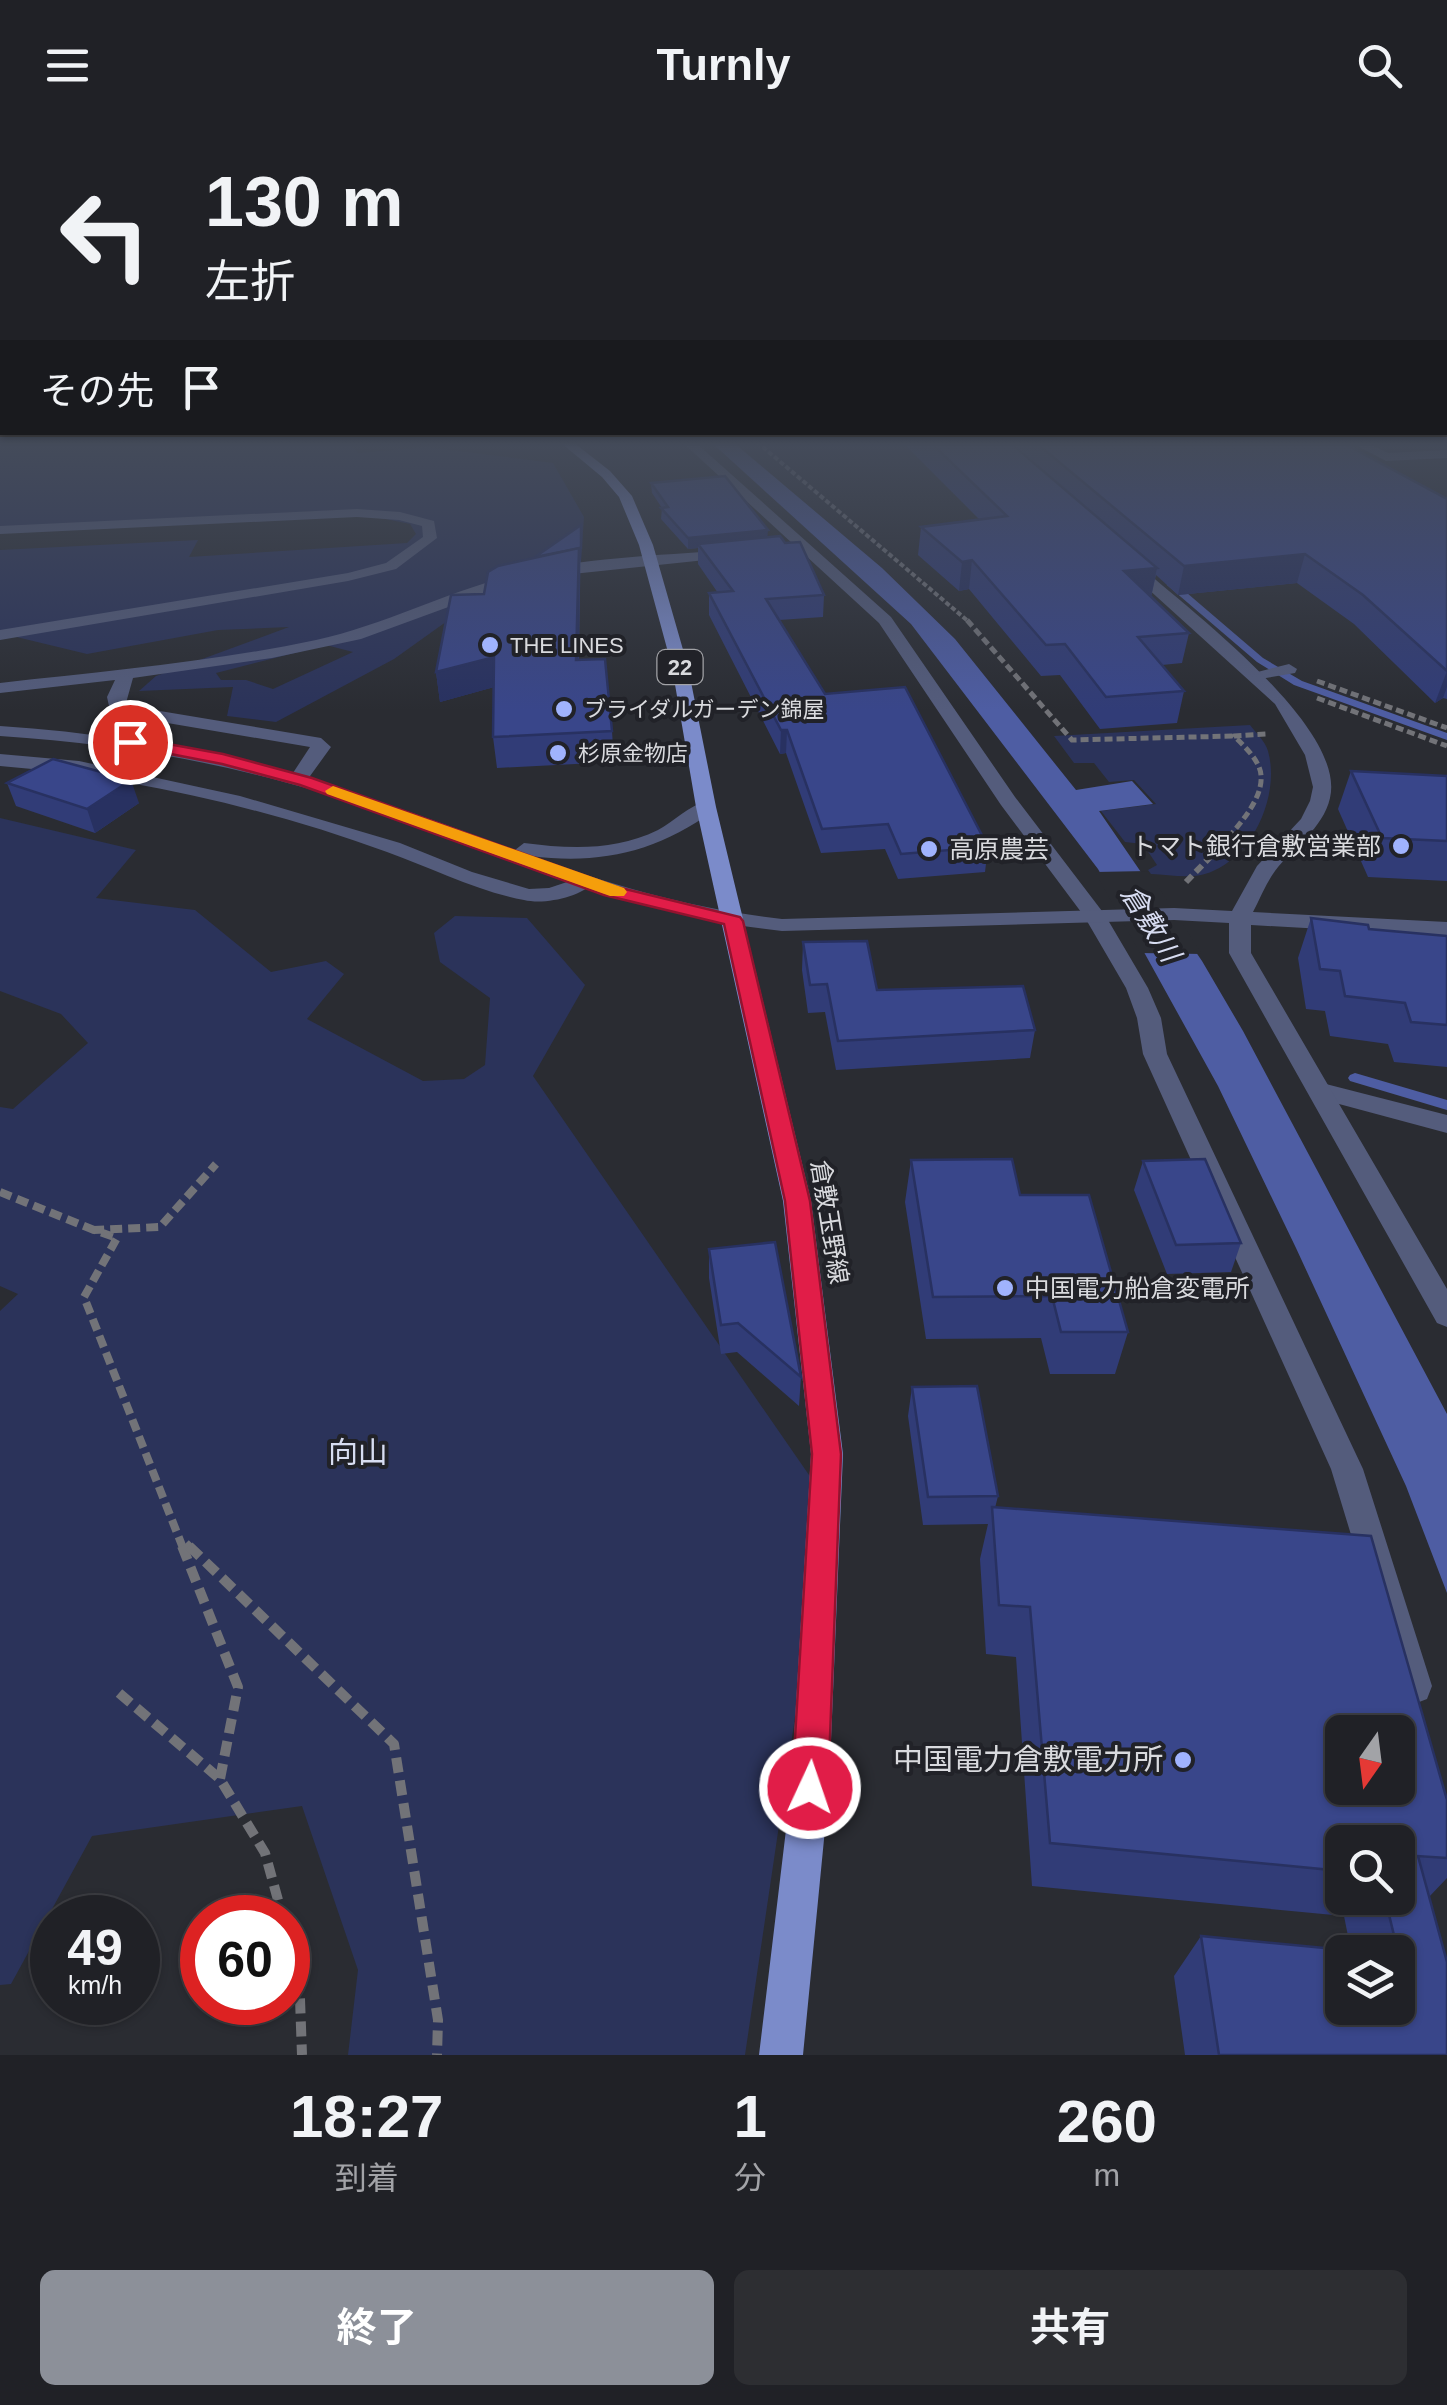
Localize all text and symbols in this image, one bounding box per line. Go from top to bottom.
icon: menu [40,38,95,93]
icon: search [1352,38,1407,93]
text: Turnly [656,39,791,90]
text: 130 m [205,163,403,241]
icon: left [40,170,170,300]
text: 左折 [205,256,295,307]
icon: arrive [174,360,229,415]
text: その先 [40,370,154,412]
place label: THE LINES [510,633,624,658]
marker: THE LINES [479,634,501,656]
road number: 22 [658,650,702,684]
place label: ブライダルガーデン錦屋 [584,697,824,722]
marker: ブライダルガーデン錦屋 [553,698,575,720]
pin [88,700,173,785]
icon: arrive [103,715,158,770]
place label: 杉原金物店 [578,741,688,766]
marker: 杉原金物店 [547,742,569,764]
place label: トマト銀行倉敷営業部 [1131,832,1381,860]
place label: 高原農芸 [949,835,1049,863]
marker: トマト銀行倉敷営業部 [1390,835,1412,857]
marker: 高原農芸 [918,838,940,860]
water label: 倉敷川 [1115,879,1188,970]
street label: 倉敷玉野線 [806,1158,854,1286]
place label: 中国電力船倉変電所 [1025,1274,1250,1302]
marker: 中国電力船倉変電所 [994,1277,1016,1299]
park label: 向山 [328,1436,388,1469]
north arrow [1325,1715,1415,1805]
map controls [1325,1715,1415,2025]
position arrow [758,1736,862,1840]
place label: 中国電力倉敷電力所 [893,1743,1163,1776]
marker: 中国電力倉敷電力所 [1172,1749,1194,1771]
button: search [1325,1825,1415,1915]
speed limit sign: 60 [180,1895,310,2025]
text: 49 [67,1920,123,1976]
button: layers [1325,1935,1415,2025]
text: km/h [68,1971,122,1999]
text: 18:27 [290,2083,443,2150]
text: 1 [733,2083,767,2150]
text: 260 [1057,2088,1157,2155]
text: m [1094,2157,1120,2193]
text: 到着 [335,2160,399,2196]
text: 分 [734,2160,766,2196]
button: 終了 [40,2270,714,2385]
button: 共有 [734,2270,1407,2385]

